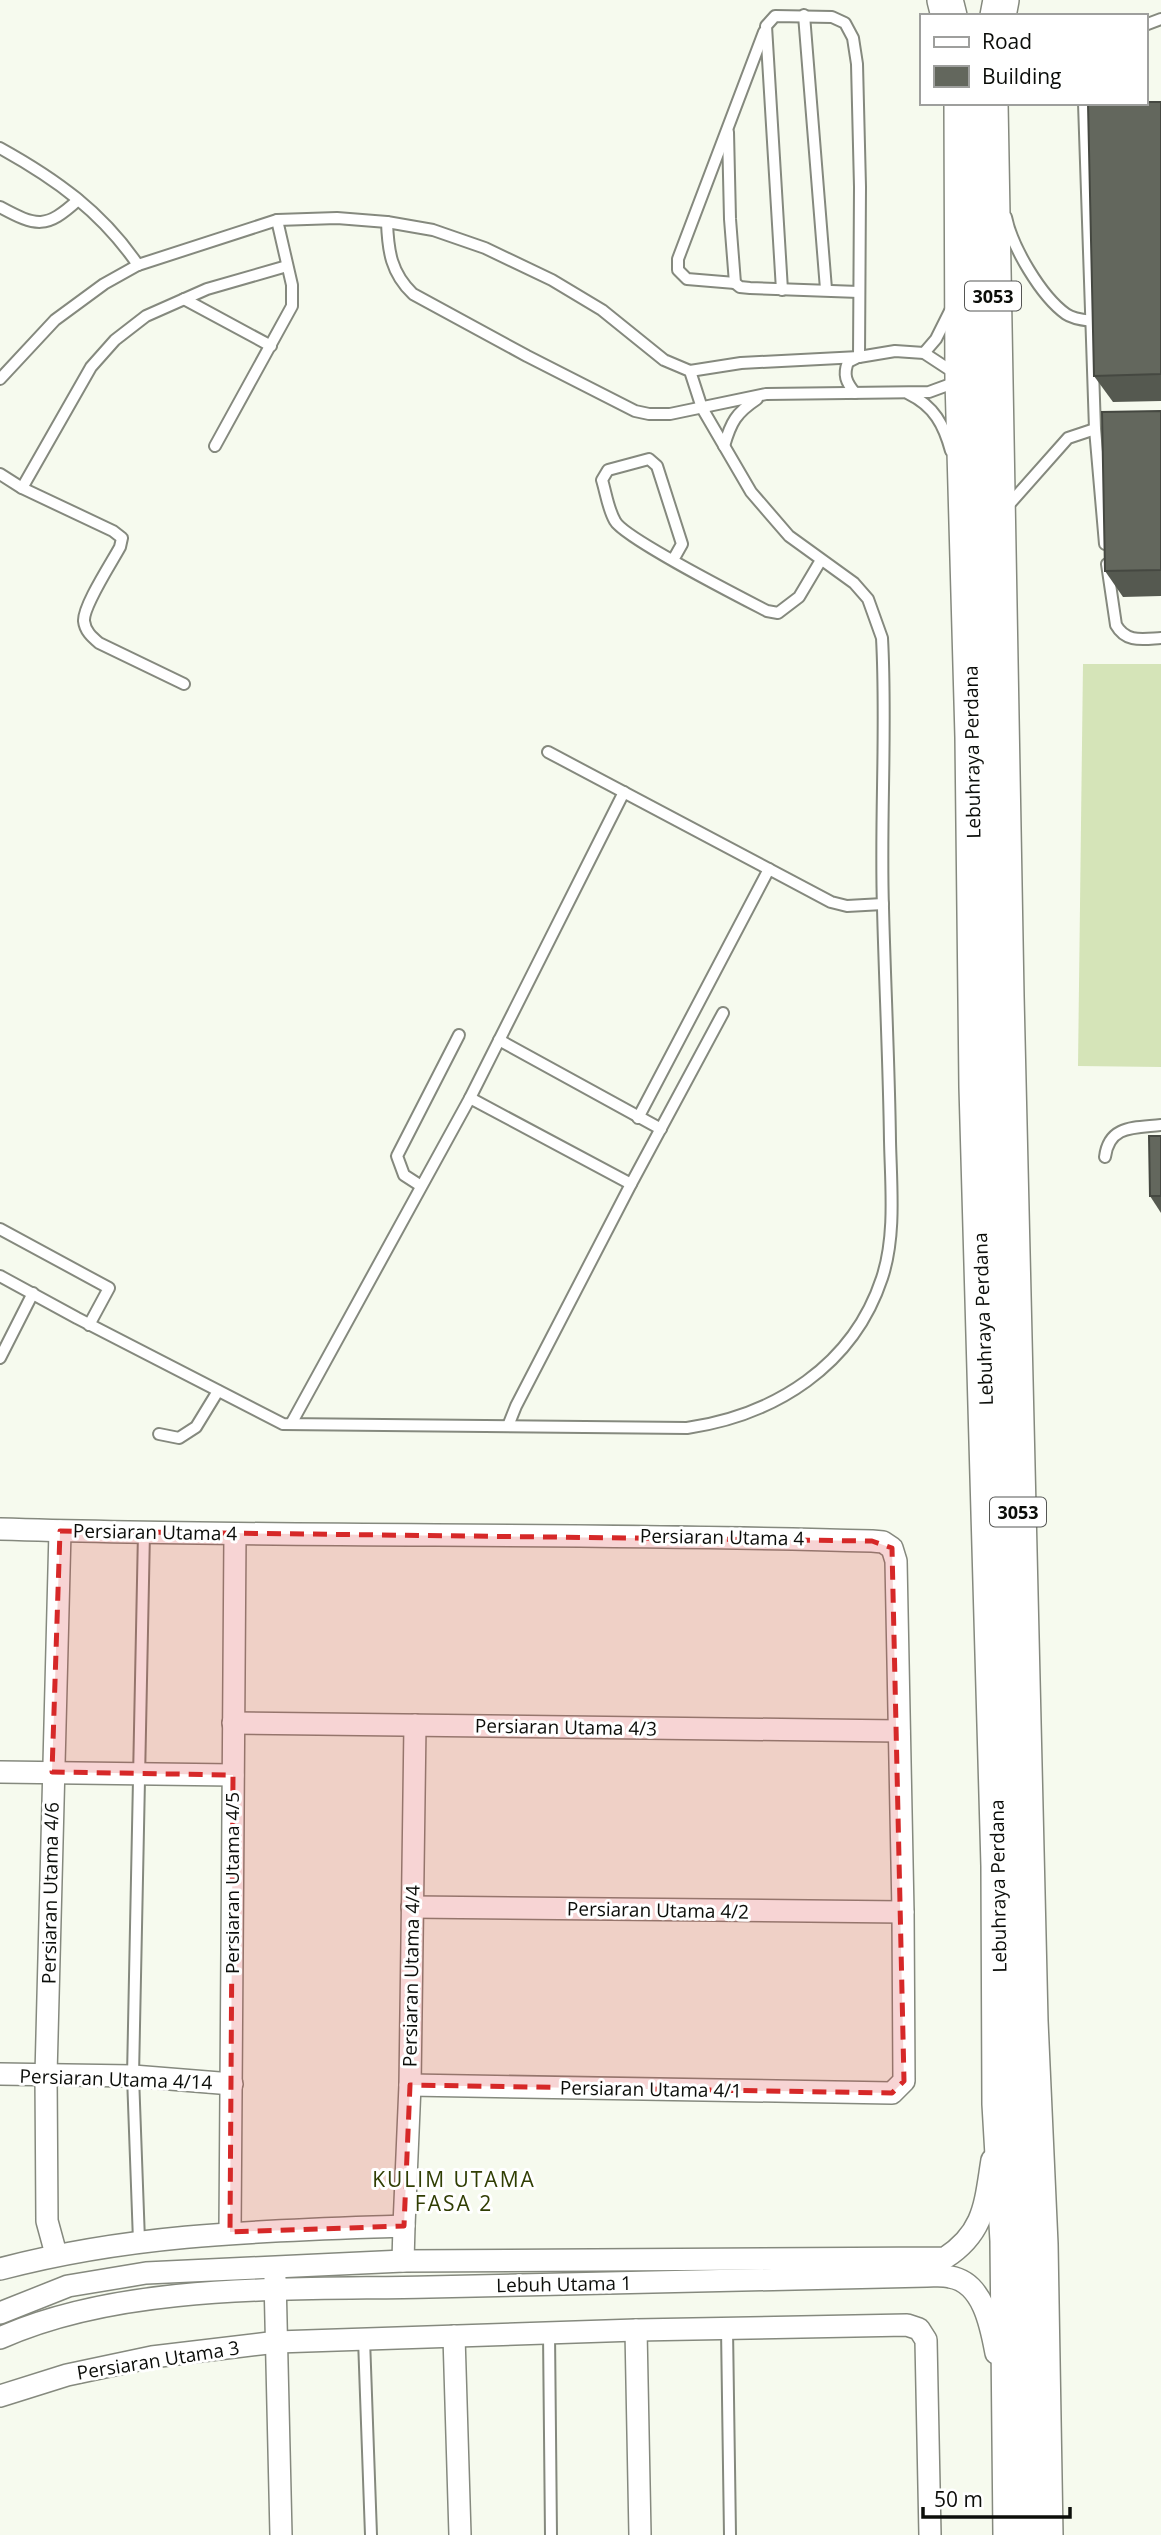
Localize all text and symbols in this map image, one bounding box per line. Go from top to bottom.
legend [920,14,1147,105]
text: Road [982,27,1032,55]
text: Building [982,62,1061,90]
road number: 3053 [965,282,1021,310]
street label: Lebuhraya Perdana [957,665,987,839]
street label: Lebuhraya Perdana [967,1232,999,1406]
road number: 3053 [990,1498,1046,1526]
street label: Persiaran Utama 4 [73,1518,238,1546]
street label: Persiaran Utama 4 [640,1523,805,1551]
street label: Persiaran Utama 4/3 [475,1712,657,1742]
street label: Persiaran Utama 4/5 [219,1792,245,1974]
street label: Lebuhraya Perdana [983,1799,1013,1973]
street label: Persiaran Utama 4/6 [35,1802,65,1984]
street label: Persiaran Utama 4/4 [396,1885,426,2067]
street label: Persiaran Utama 4/2 [567,1895,749,1925]
street label: Persiaran Utama 4/14 [19,2063,213,2095]
street label: Persiaran Utama 4/1 [560,2074,742,2104]
district label: KULIM UTAMA FASA 2 [372,2165,536,2217]
street label: Lebuh Utama 1 [496,2270,632,2298]
street label: Persiaran Utama 3 [75,2334,241,2386]
scale bar [923,2476,1070,2520]
text: 50 m [934,2485,983,2513]

